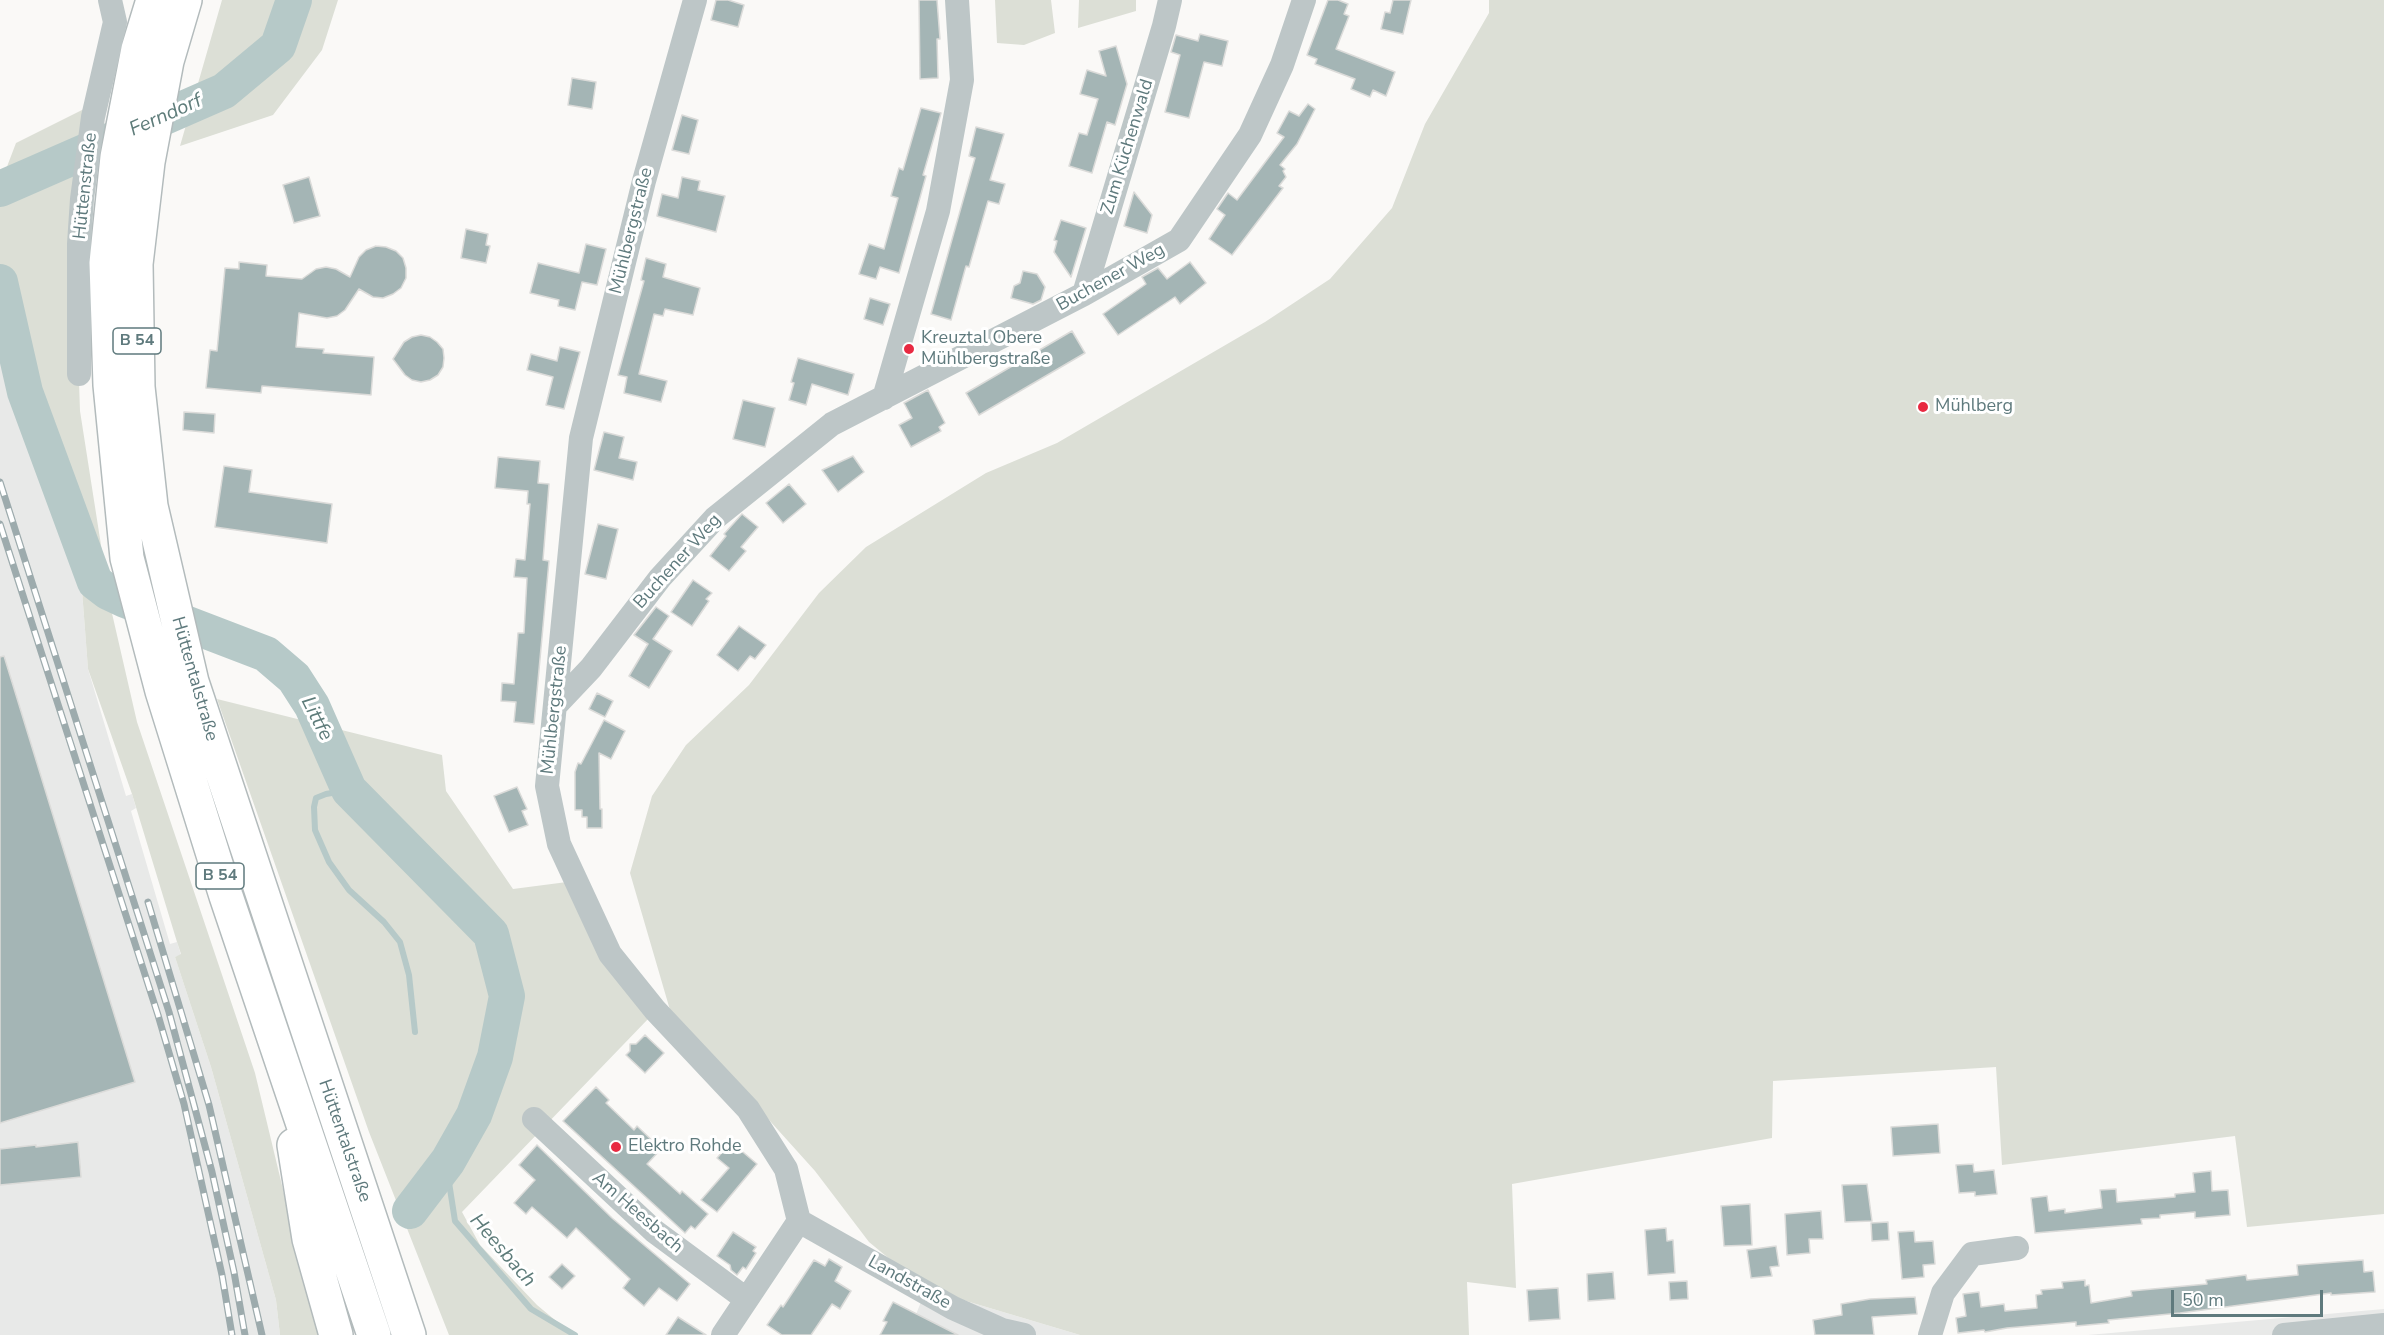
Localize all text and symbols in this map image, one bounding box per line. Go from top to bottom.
street label: Zum Küchenwald [1097,77,1159,217]
water label: Ferndorf [126,89,206,143]
street label: Hüttenstraße [70,132,102,240]
street label: Mühlbergstraße [606,166,658,296]
street label: Buchener Weg [1053,239,1169,317]
road number: B 54 [113,328,161,354]
place label: Kreuztal Obere Mühlbergstraße [921,328,1050,370]
marker: Kreuztal Obere Mühlbergstraße [902,342,916,356]
place label: Mühlberg [1935,396,2013,418]
marker: Mühlberg [1916,400,1930,414]
street label: Buchener Weg [630,510,726,614]
street label: Hüttentalstraße [166,614,222,744]
street label: Mühlbergstraße [537,645,573,775]
water label: Littfe [295,693,337,745]
road number: B 54 [196,863,244,889]
street label: Hüttentalstraße [313,1077,375,1205]
place label: Elektro Rohde [628,1136,741,1158]
marker: Elektro Rohde [609,1140,623,1154]
street label: Am Heesbach [587,1168,687,1258]
water label: Heesbach [464,1210,540,1292]
street label: Landstraße [864,1251,954,1315]
scale bar [2174,1278,2326,1316]
text: 50 m [2182,1288,2224,1312]

